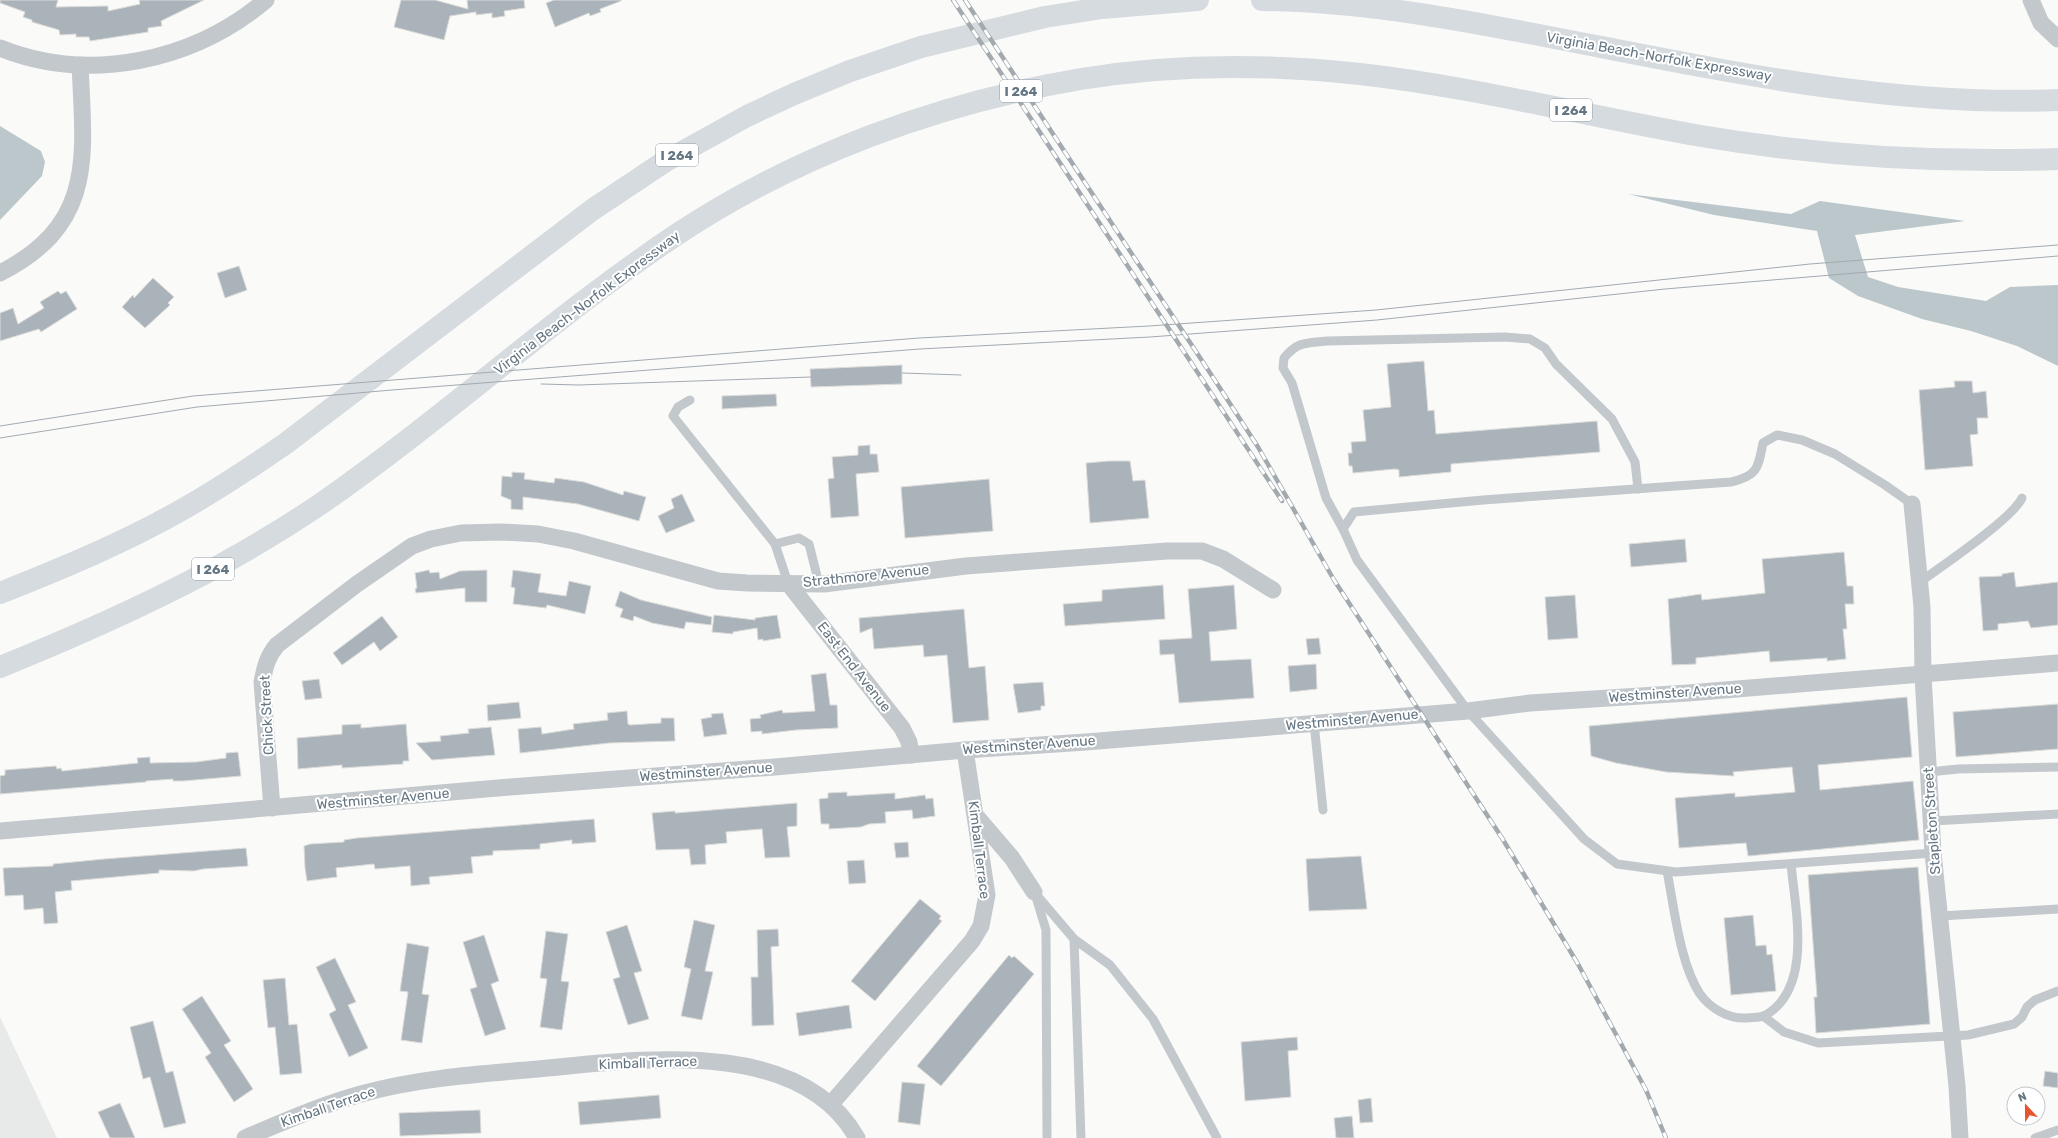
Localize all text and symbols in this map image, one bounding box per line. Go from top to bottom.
street label: Virginia Beach-Norfolk Expressway [1545,29,1773,85]
road number: I 264 [1000,80,1042,102]
road number: I 264 [1550,99,1592,121]
road number: I 264 [656,144,698,166]
street label: Virginia Beach-Norfolk Expressway [491,227,684,379]
road number: I 264 [192,558,234,580]
street label: Strathmore Avenue [802,561,930,591]
street label: East End Avenue [814,619,895,716]
street label: Chick Street [256,674,278,755]
street label: Westminster Avenue [1608,680,1742,706]
street label: Westminster Avenue [1285,706,1419,734]
street label: Westminster Avenue [962,732,1096,758]
street label: Westminster Avenue [639,759,773,785]
street label: Stapleton Street [1920,766,1944,875]
street label: Westminster Avenue [316,785,450,813]
street label: Kimball Terrace [965,800,993,900]
street label: Kimball Terrace [598,1053,698,1073]
street label: Kimball Terrace [279,1083,378,1131]
north arrow [2006,1086,2046,1126]
text: N [2016,1090,2029,1105]

